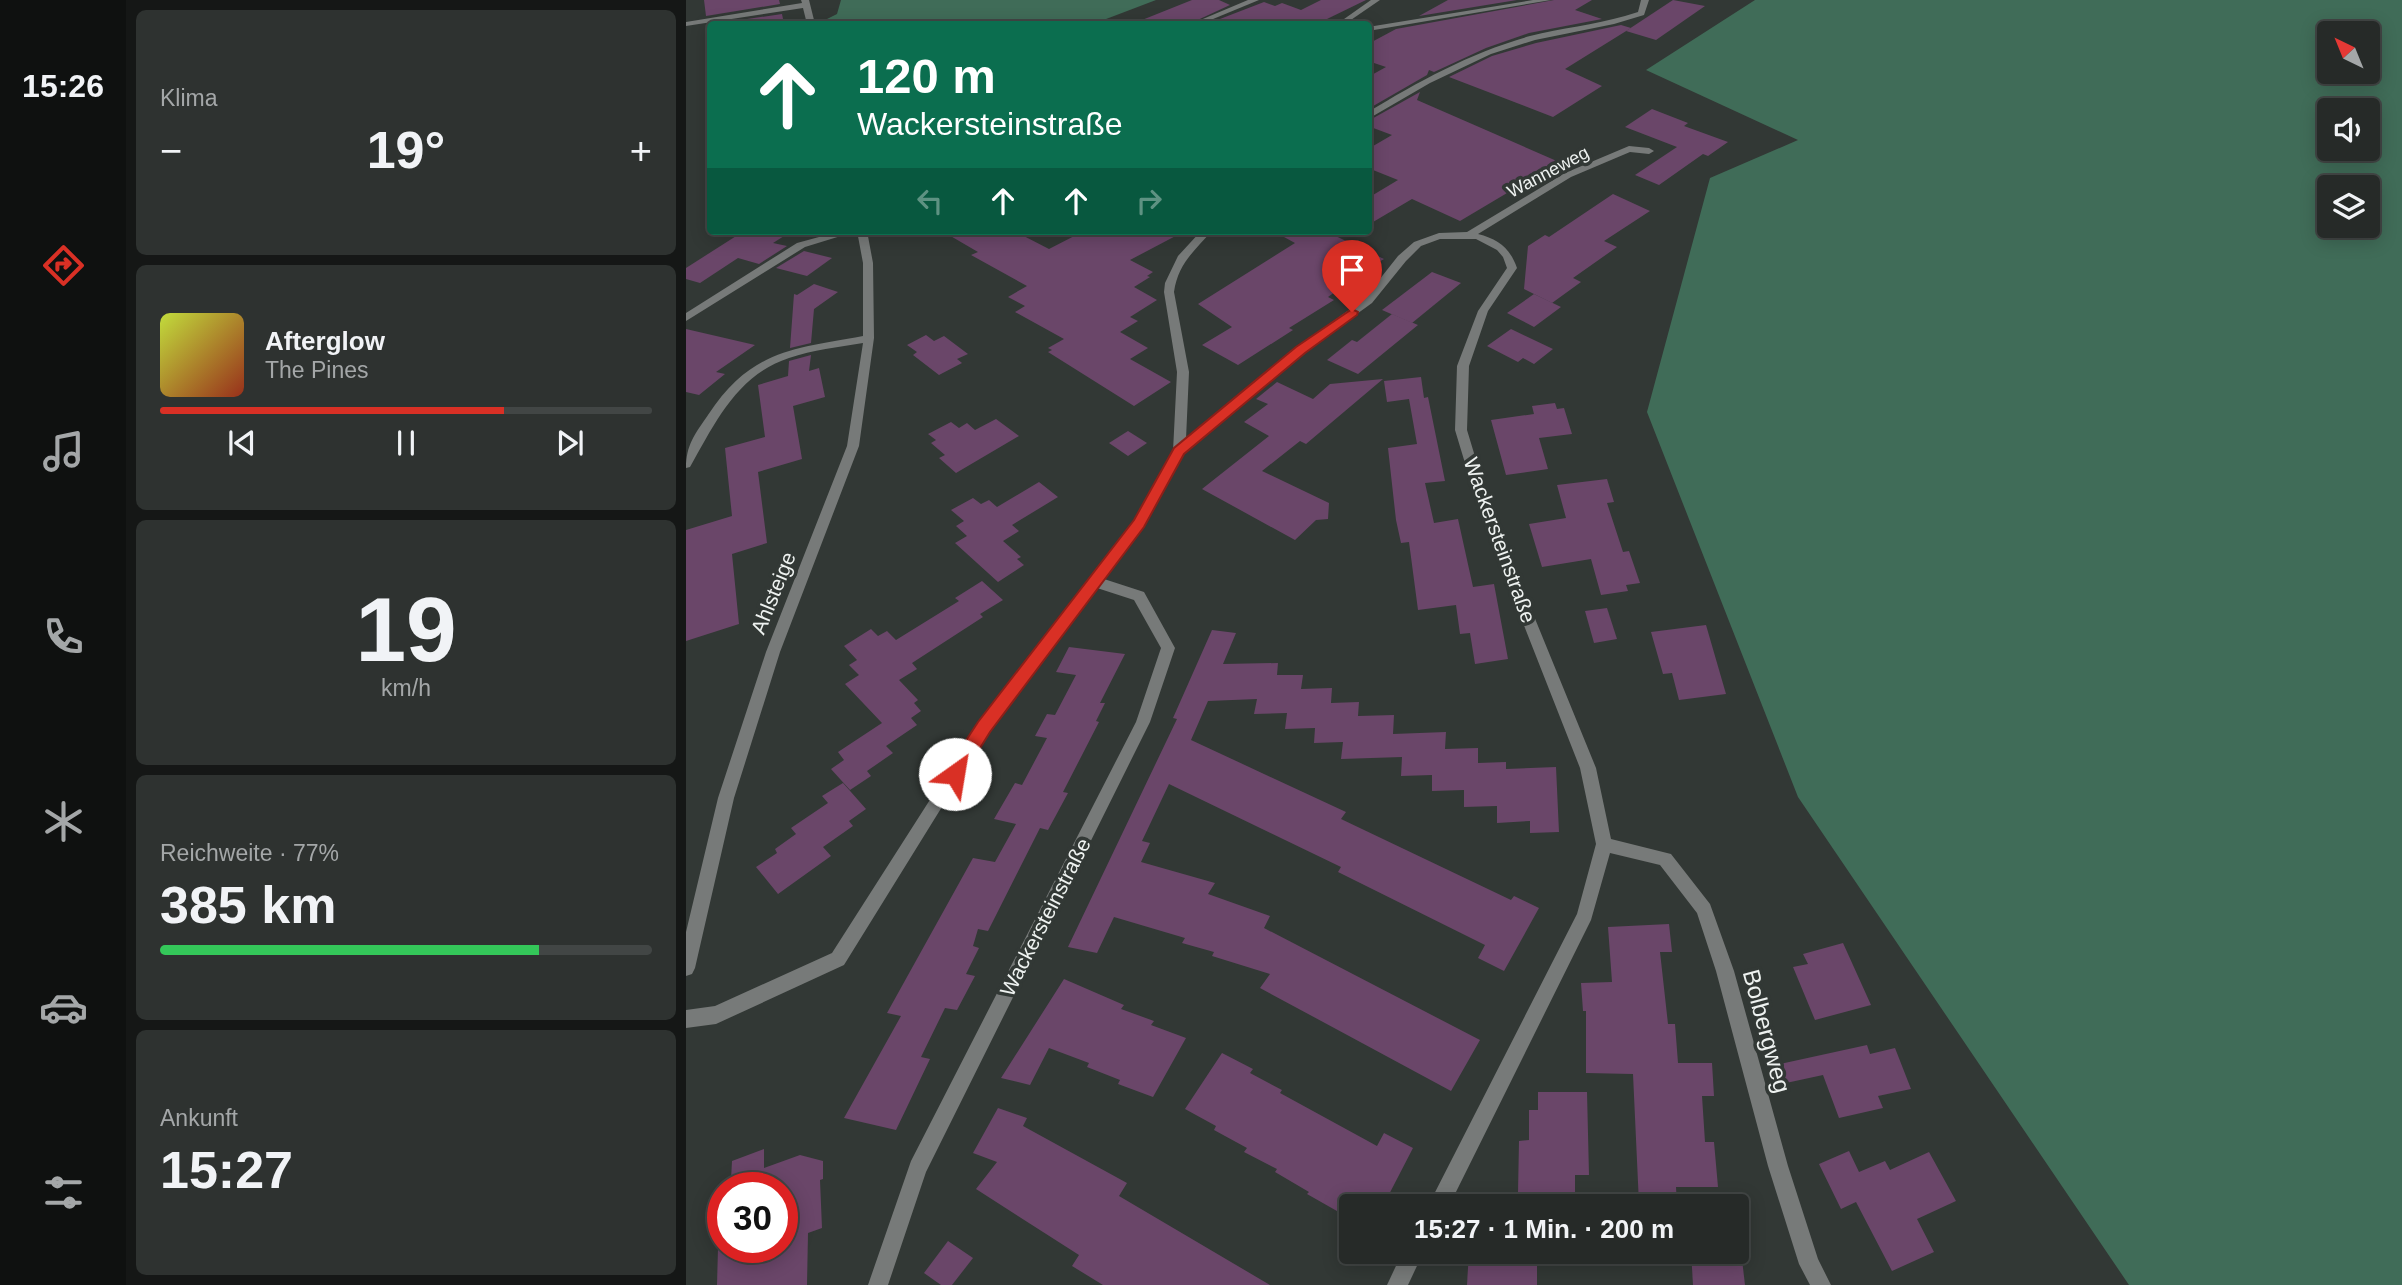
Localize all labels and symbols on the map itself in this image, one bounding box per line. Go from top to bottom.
north arrow [2317,21,2380,84]
street label: Wanneweg [1504,142,1592,202]
pin [1322,240,1382,312]
street label: Wackersteinstraße [1459,454,1541,626]
street label: Ahlsteige [746,549,800,637]
position arrow [918,737,992,811]
street label: Wackersteinstraße [995,834,1095,1000]
street label: Bolbergweg [1738,966,1796,1096]
speed limit sign: 30 [707,1172,798,1263]

